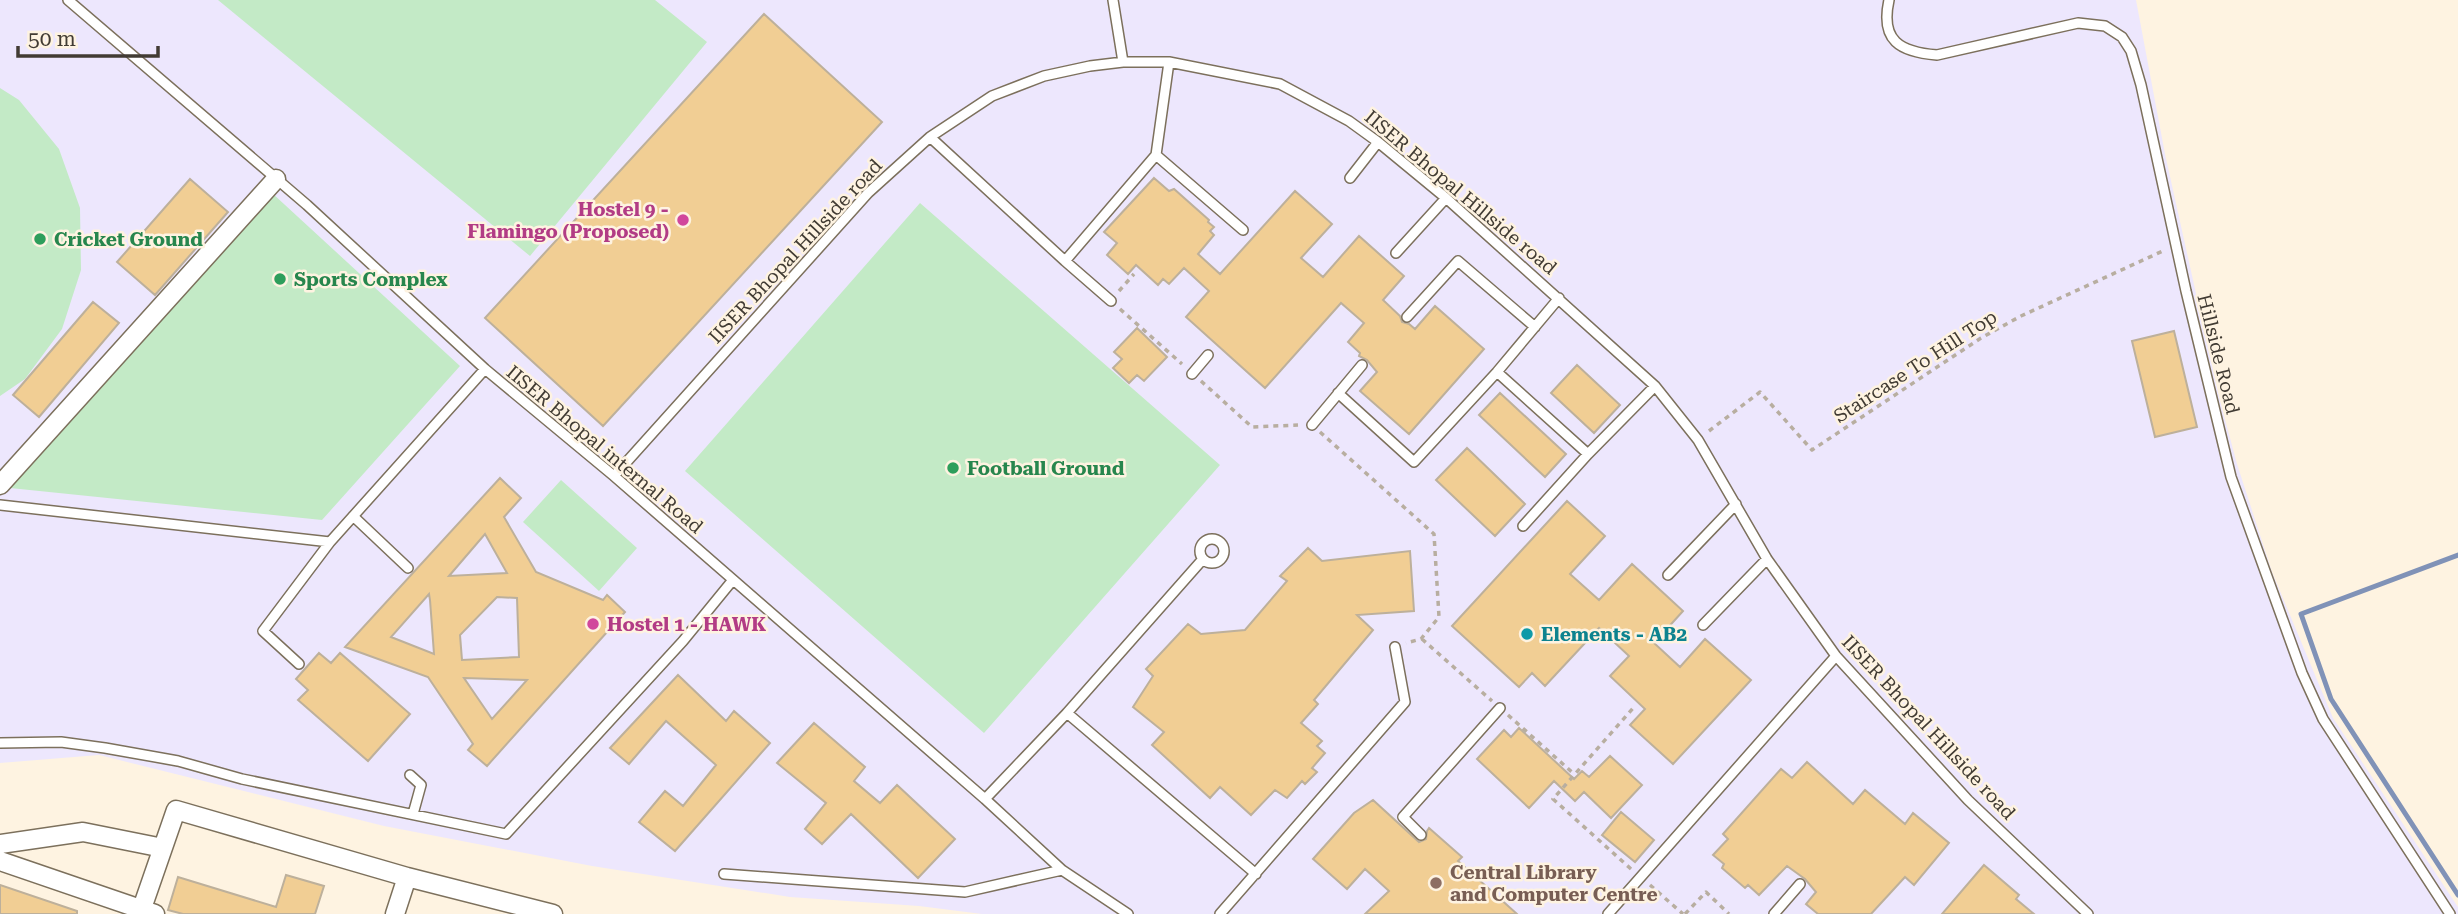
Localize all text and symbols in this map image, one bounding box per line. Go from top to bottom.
scale bar [18,14,158,58]
text: 50 m [28,27,76,51]
street label: IISER Bhopal Hillside road [1360,105,1561,280]
street label: IISER Bhopal Hillside road [704,154,887,348]
place label: Hostel 9 - Flamingo (Proposed) [467,198,669,243]
marker: Hostel 9 - Flamingo (Proposed) [675,212,691,228]
place label: Cricket Ground [54,228,203,251]
marker: Cricket Ground [32,231,48,247]
place label: Sports Complex [294,268,448,291]
marker: Sports Complex [272,271,288,287]
street label: Hillside Road [2192,292,2245,416]
street label: Staircase To Hill Top [1829,305,2001,428]
street label: IISER Bhopal internal Road [502,360,708,538]
place label: Football Ground [967,457,1125,480]
marker: Football Ground [945,460,961,476]
place label: Hostel 1 - HAWK [607,613,766,636]
marker: Hostel 1 - HAWK [585,616,601,632]
place label: Elements - AB2 [1541,623,1687,646]
marker: Elements - AB2 [1519,626,1535,642]
street label: IISER Bhopal Hillside road [1837,630,2020,824]
place label: Central Library and Computer Centre [1450,861,1658,906]
marker: Central Library and Computer Centre [1428,875,1444,891]

